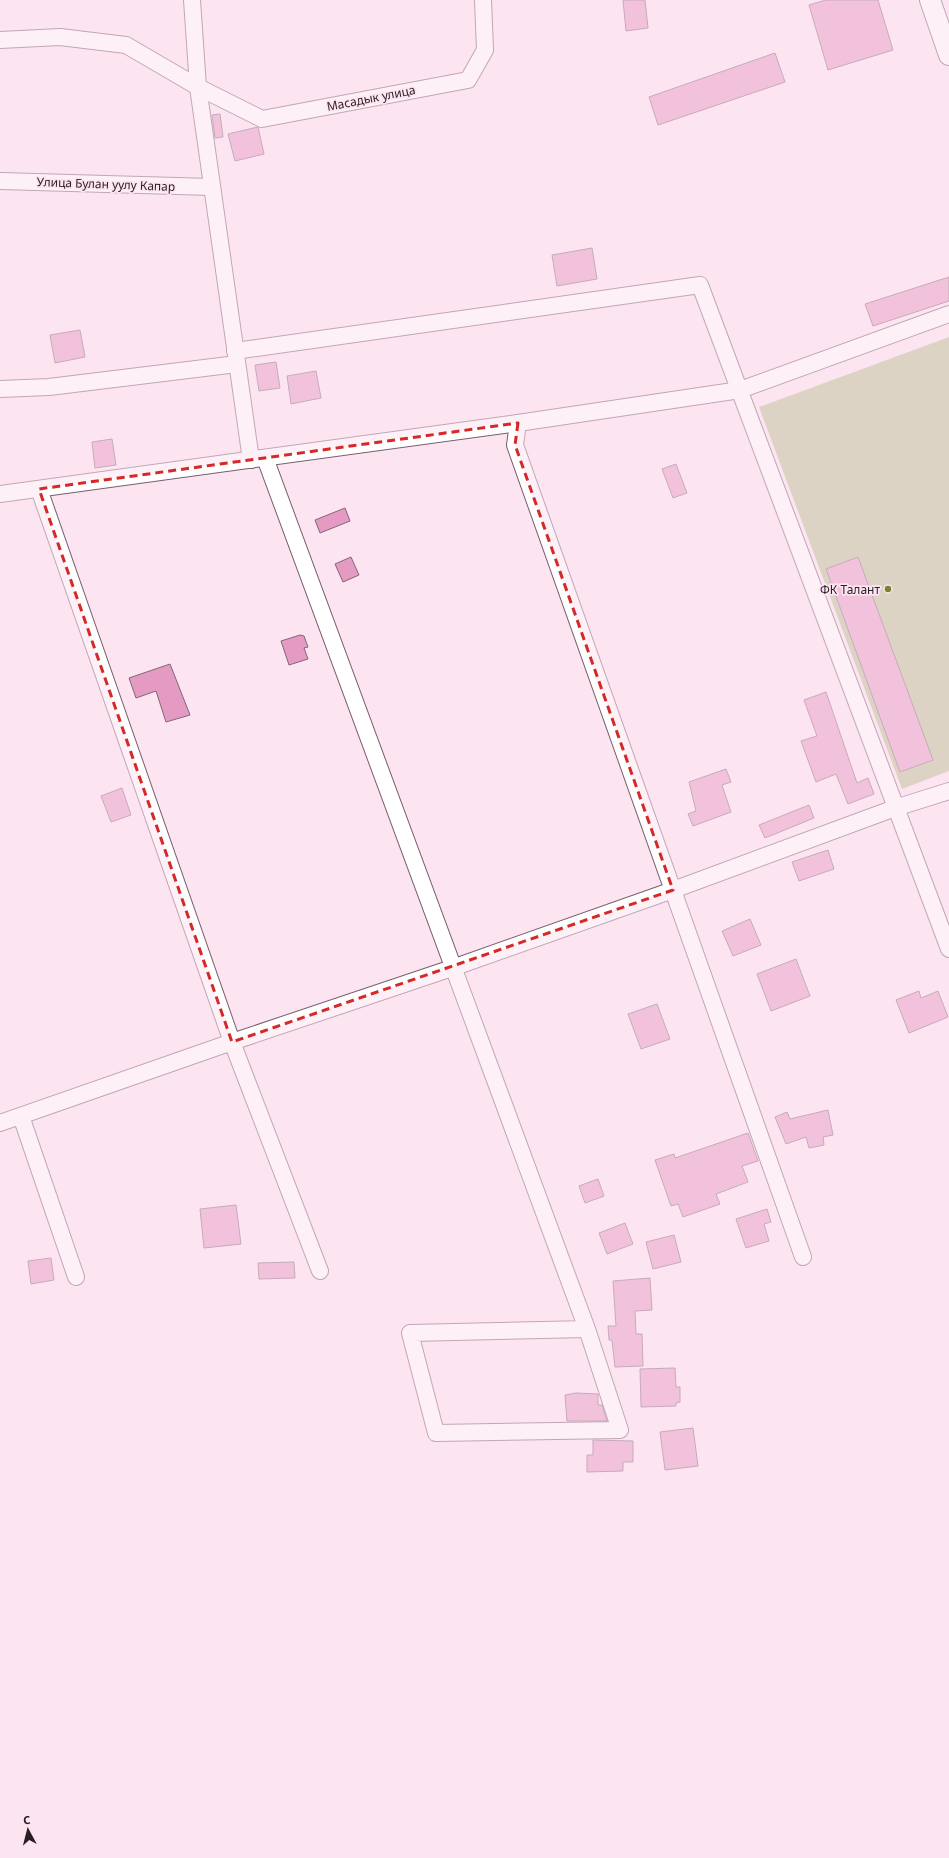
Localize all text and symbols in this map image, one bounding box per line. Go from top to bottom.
street label: Масадык улица [325,81,417,115]
street label: Улица Булан уулу Капар [36,173,176,195]
place label: ФК Талант [820,581,880,598]
marker: ФК Талант [883,584,893,594]
north arrow [8,1810,48,1850]
text: С [22,1812,31,1827]

